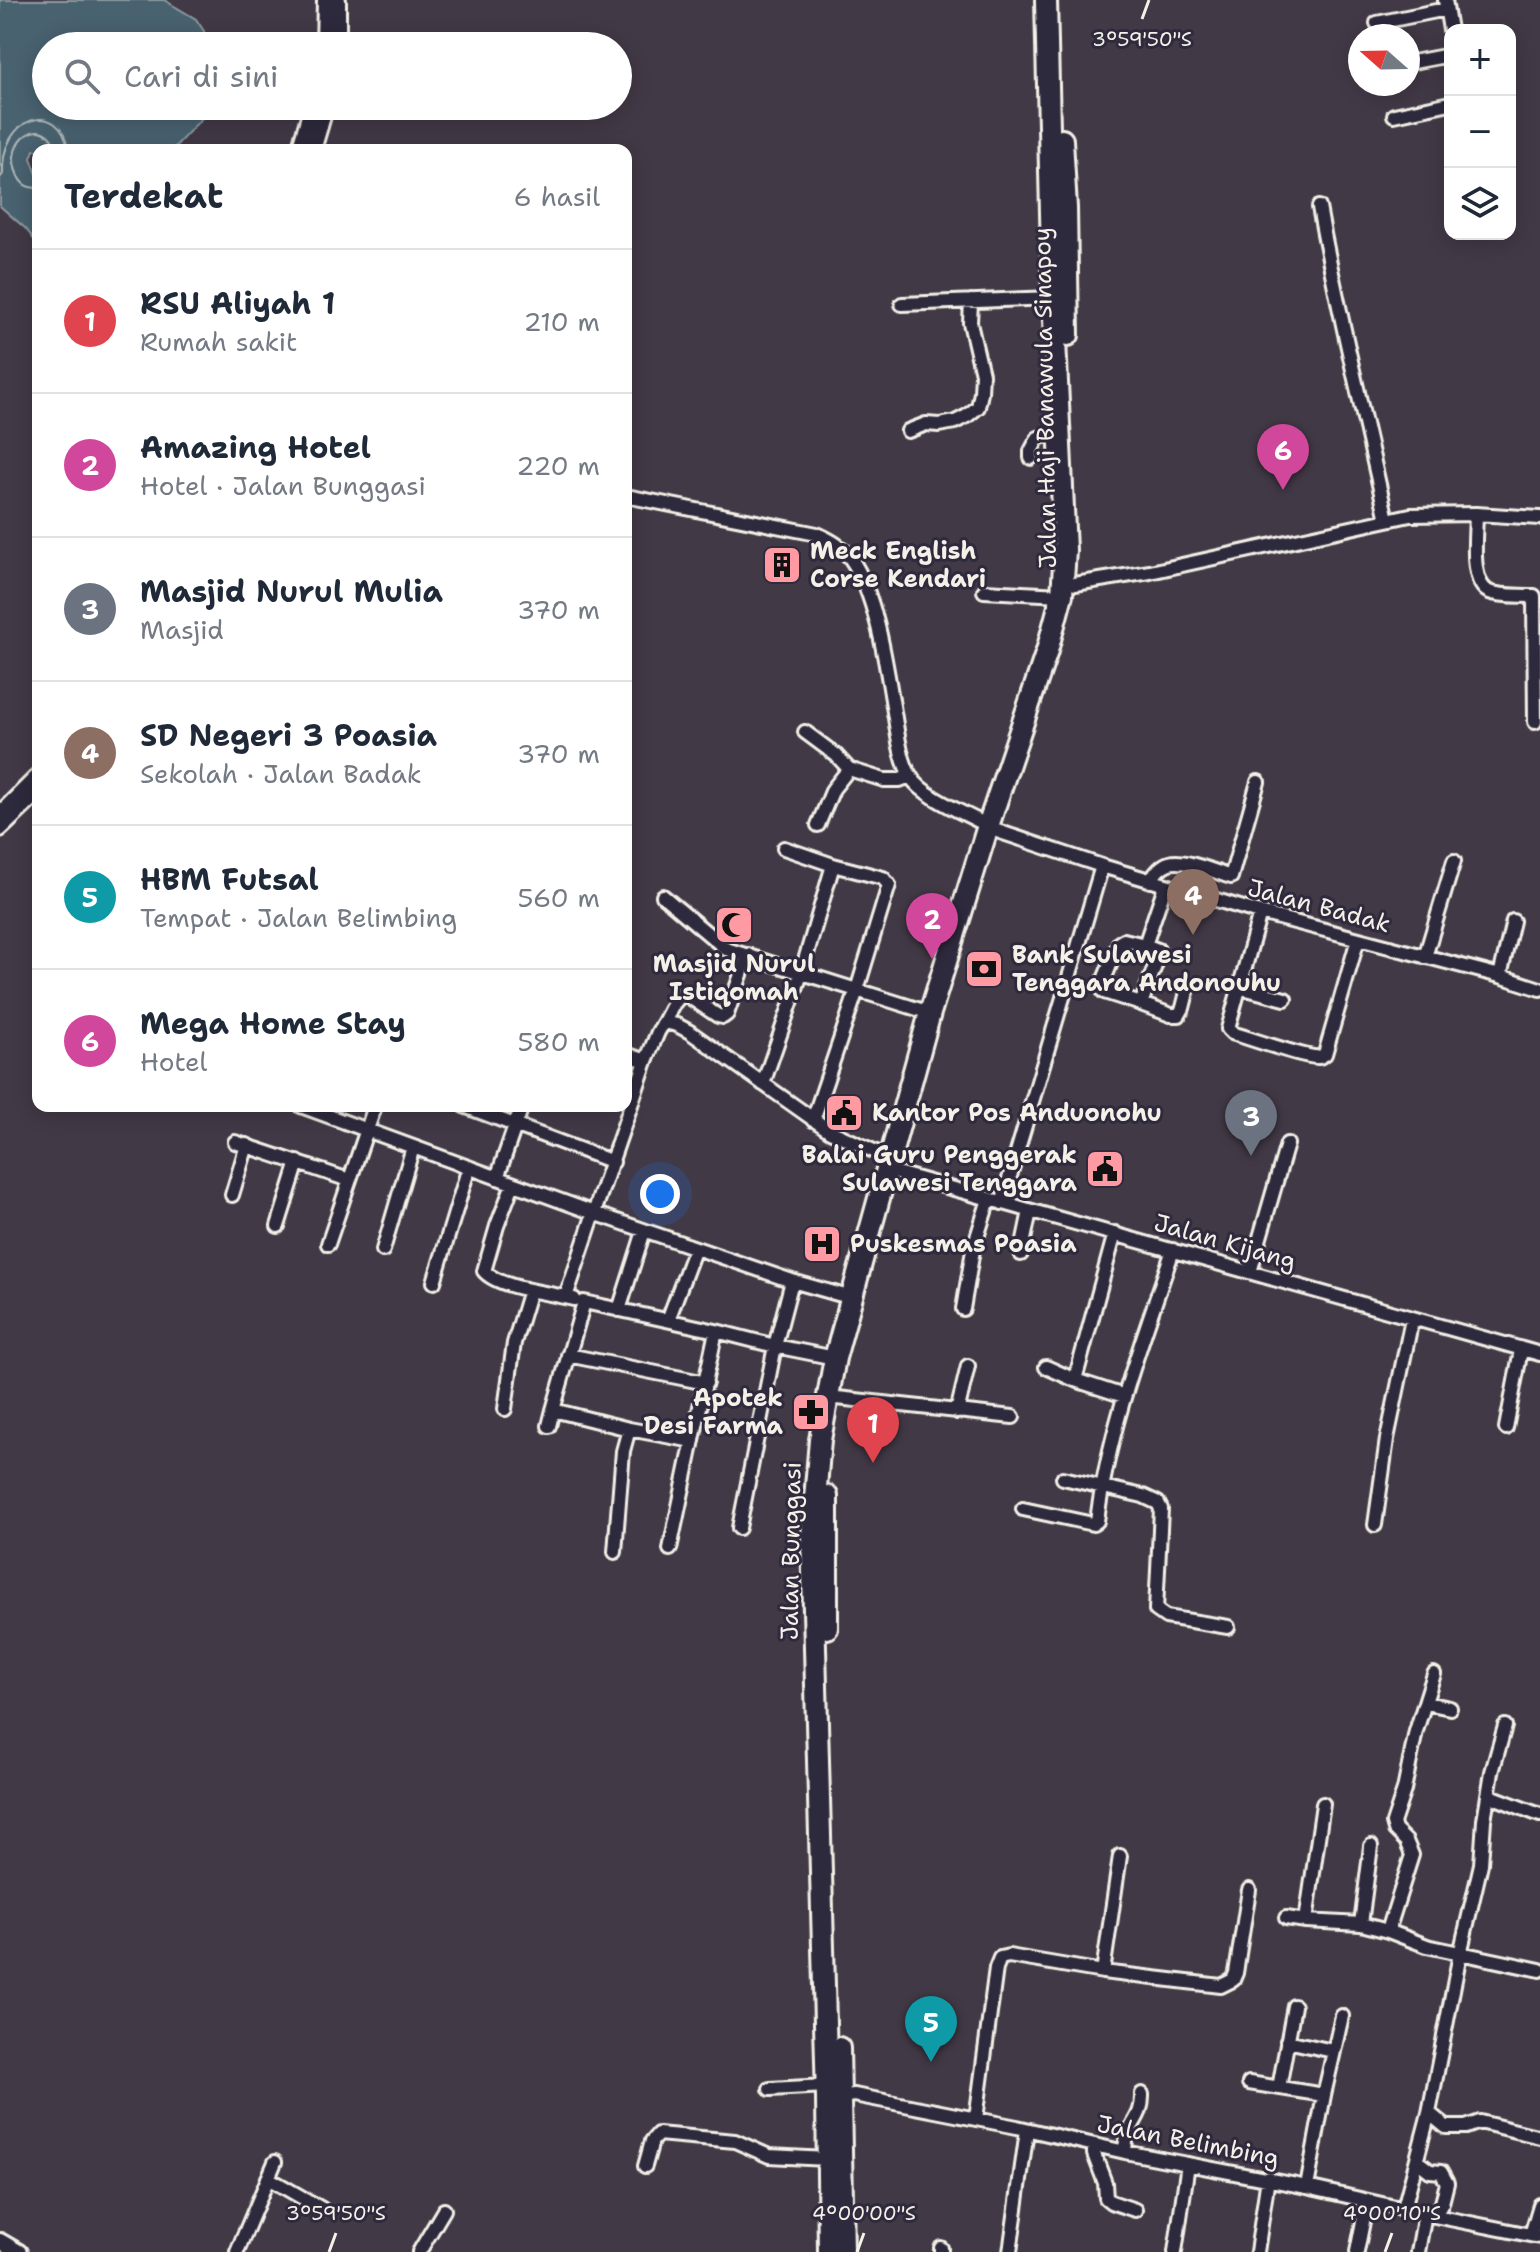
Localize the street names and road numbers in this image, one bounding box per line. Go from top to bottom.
street label: Jalan Haji Banawula Sinapoy [1026,227,1064,569]
street label: Jalan Badak [1244,872,1394,940]
street label: Jalan Kijang [1150,1206,1300,1278]
street label: Jalan Bunggasi [773,1461,809,1641]
street label: Jalan Belimbing [1094,2108,1282,2174]

